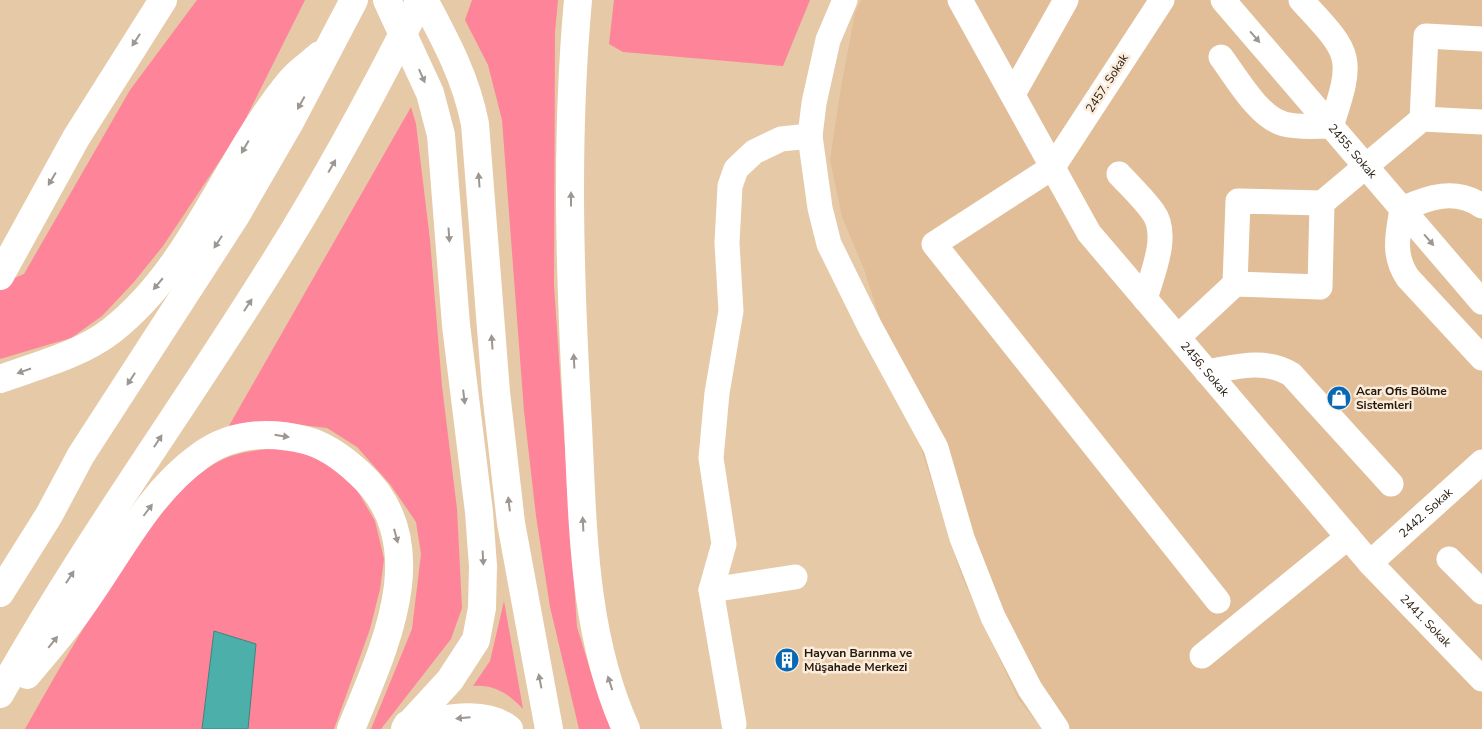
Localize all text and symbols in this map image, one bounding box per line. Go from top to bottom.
one-way arrow [1249,30,1260,43]
one-way arrow [131,34,141,47]
street label: 2457. Sokak [1082,50,1132,115]
one-way arrow [419,69,427,83]
one-way arrow [297,95,305,110]
street label: 2455. Sokak [1325,120,1381,182]
one-way arrow [241,141,250,154]
one-way arrow [328,159,336,173]
one-way arrow [475,172,483,188]
one-way arrow [47,173,56,186]
one-way arrow [567,191,575,207]
one-way arrow [446,227,454,243]
one-way arrow [1423,234,1434,246]
one-way arrow [214,236,223,249]
one-way arrow [152,277,163,290]
one-way arrow [243,298,253,311]
one-way arrow [488,334,496,350]
street label: 2456. Sokak [1177,338,1233,401]
one-way arrow [570,353,578,369]
one-way arrow [16,367,31,375]
one-way arrow [126,373,135,386]
place label: Acar Ofis Bölme Sistemleri [1356,383,1447,413]
shop icon: Acar Ofis Bölme Sistemleri [1326,385,1352,411]
one-way arrow [460,389,468,405]
one-way arrow [275,432,291,440]
one-way arrow [154,434,163,447]
street label: 2442. Sokak [1395,484,1457,541]
one-way arrow [505,495,513,511]
one-way arrow [143,504,154,517]
one-way arrow [579,515,587,531]
one-way arrow [392,529,400,544]
one-way arrow [479,550,487,566]
one-way arrow [65,570,75,584]
street label: 2441. Sokak [1397,591,1455,651]
one-way arrow [48,636,59,649]
place label: Hayvan Barınma ve Müşahade Merkezi [804,645,913,675]
building icon: Hayvan Barınma ve Müşahade Merkezi [774,647,800,673]
one-way arrow [535,673,543,689]
one-way arrow [606,676,613,691]
one-way arrow [455,714,471,722]

